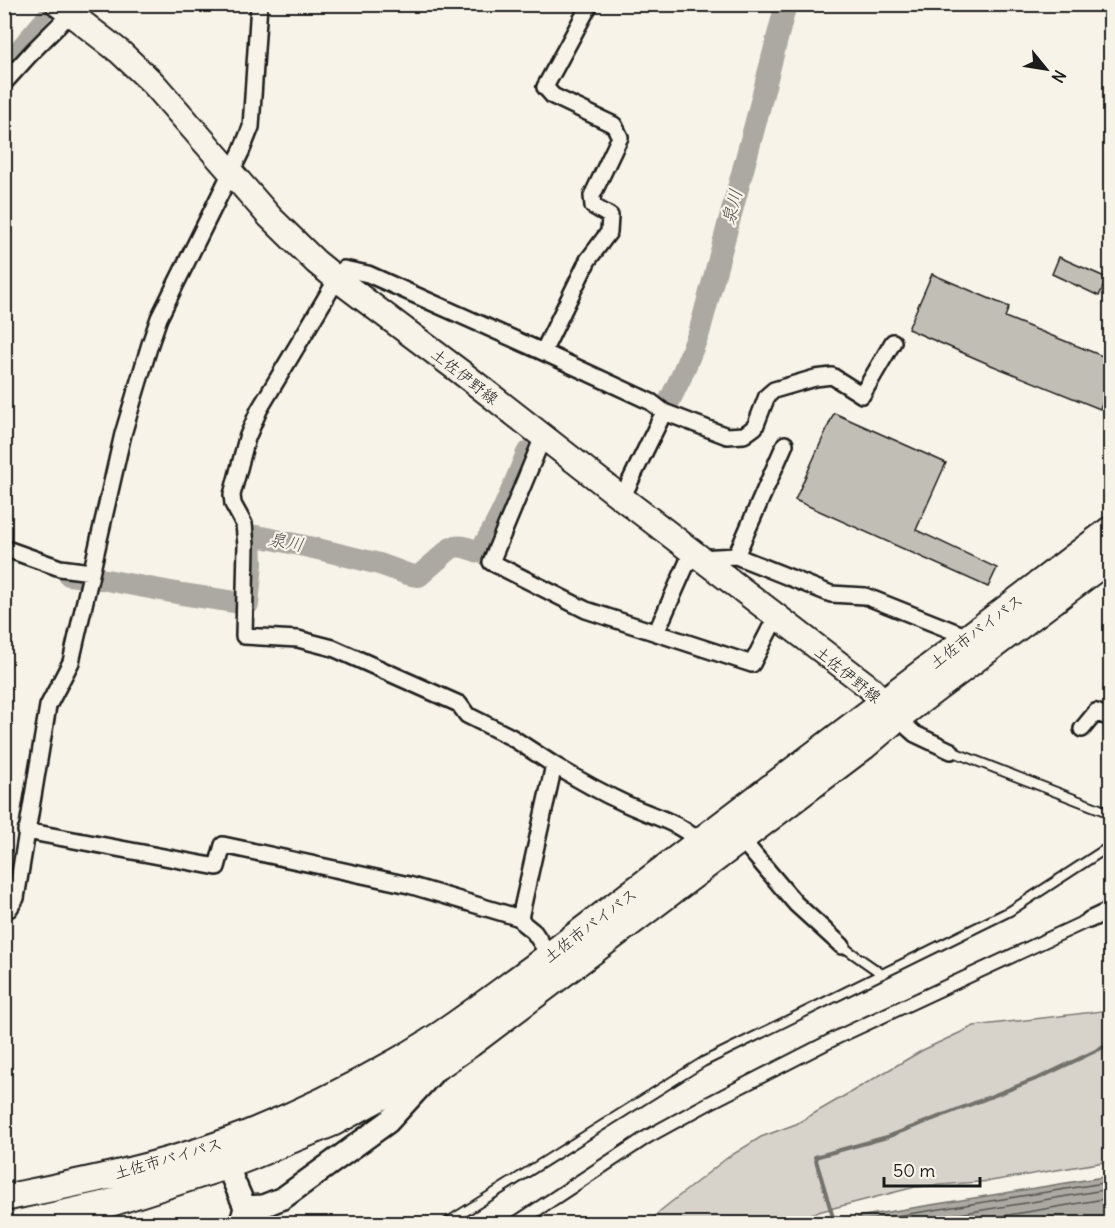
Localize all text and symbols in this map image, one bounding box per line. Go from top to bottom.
north arrow [1016,39,1076,99]
text: N [1048,67,1070,86]
water label: 泉川 [716,187,747,227]
street label: 土佐伊野線 [427,343,503,409]
water label: 泉川 [266,527,306,556]
street label: 土佐市バイパス [925,589,1027,673]
street label: 土佐伊野線 [811,641,885,707]
street label: 土佐市バイパス [539,883,641,967]
street label: 土佐市バイパス [112,1133,224,1183]
scale bar [884,1150,980,1188]
text: 50 m [893,1159,935,1182]

